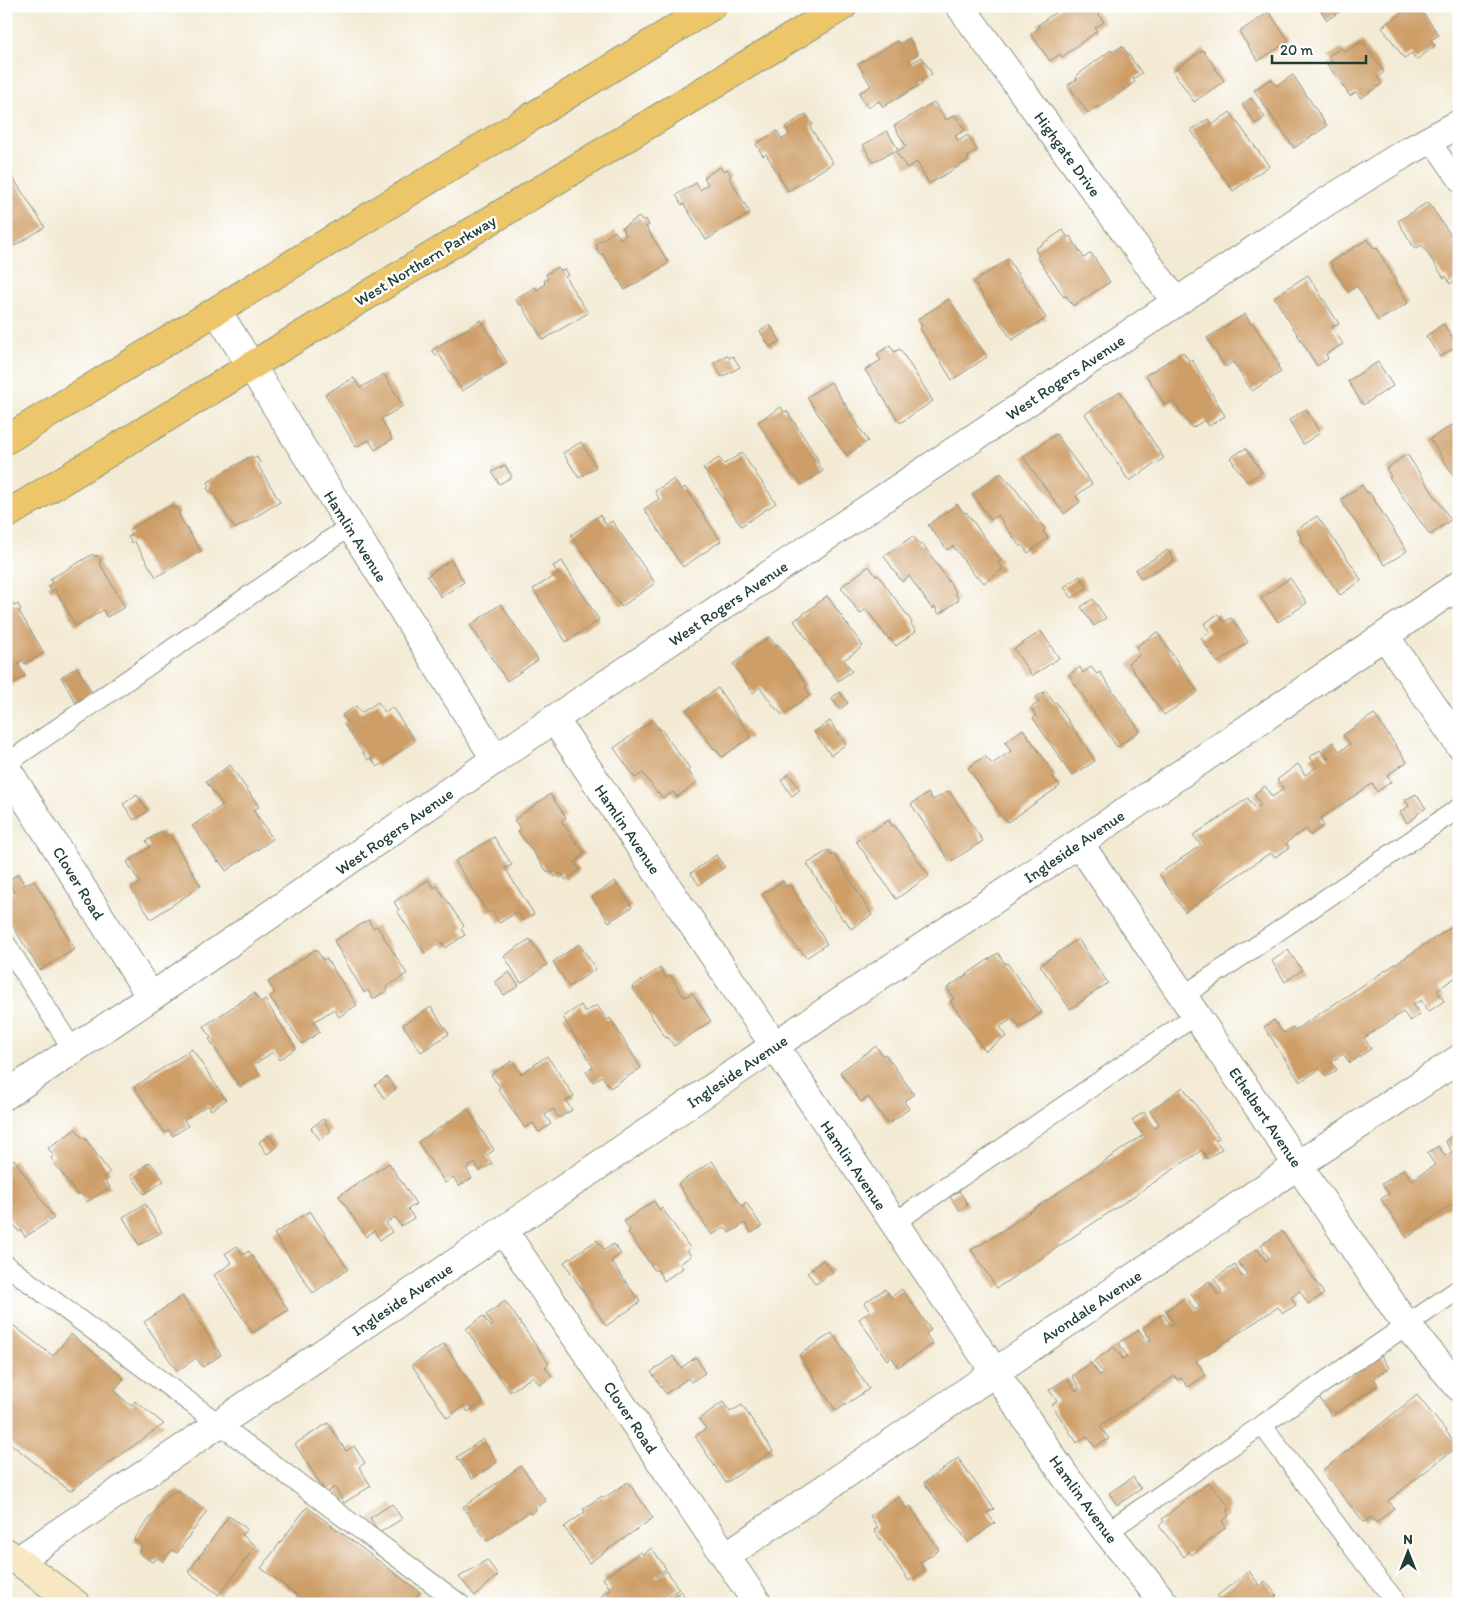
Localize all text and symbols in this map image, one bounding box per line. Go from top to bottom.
scale bar [1272,32,1366,64]
text: 20 m [1280,41,1314,59]
street label: Highgate Drive [1030,108,1105,201]
street label: West Northern Parkway [351,211,500,310]
street label: West Rogers Avenue [1002,330,1129,424]
street label: Hamlin Avenue [320,487,391,586]
street label: West Rogers Avenue [665,556,792,650]
street label: Hamlin Avenue [591,781,665,878]
street label: West Rogers Avenue [332,784,457,879]
street label: Ingleside Avenue [1020,806,1128,887]
street label: Clover Road [49,843,109,924]
street label: Ingleside Avenue [683,1031,791,1112]
street label: Ethelbert Avenue [1225,1064,1306,1171]
street label: Hamlin Avenue [817,1117,891,1214]
street label: Ingleside Avenue [348,1259,456,1340]
street label: Avondale Avenue [1037,1266,1145,1347]
street label: Clover Road [600,1378,662,1457]
street label: Hamlin Avenue [1045,1452,1122,1547]
north arrow [1382,1528,1432,1578]
text: N [1403,1531,1413,1548]

